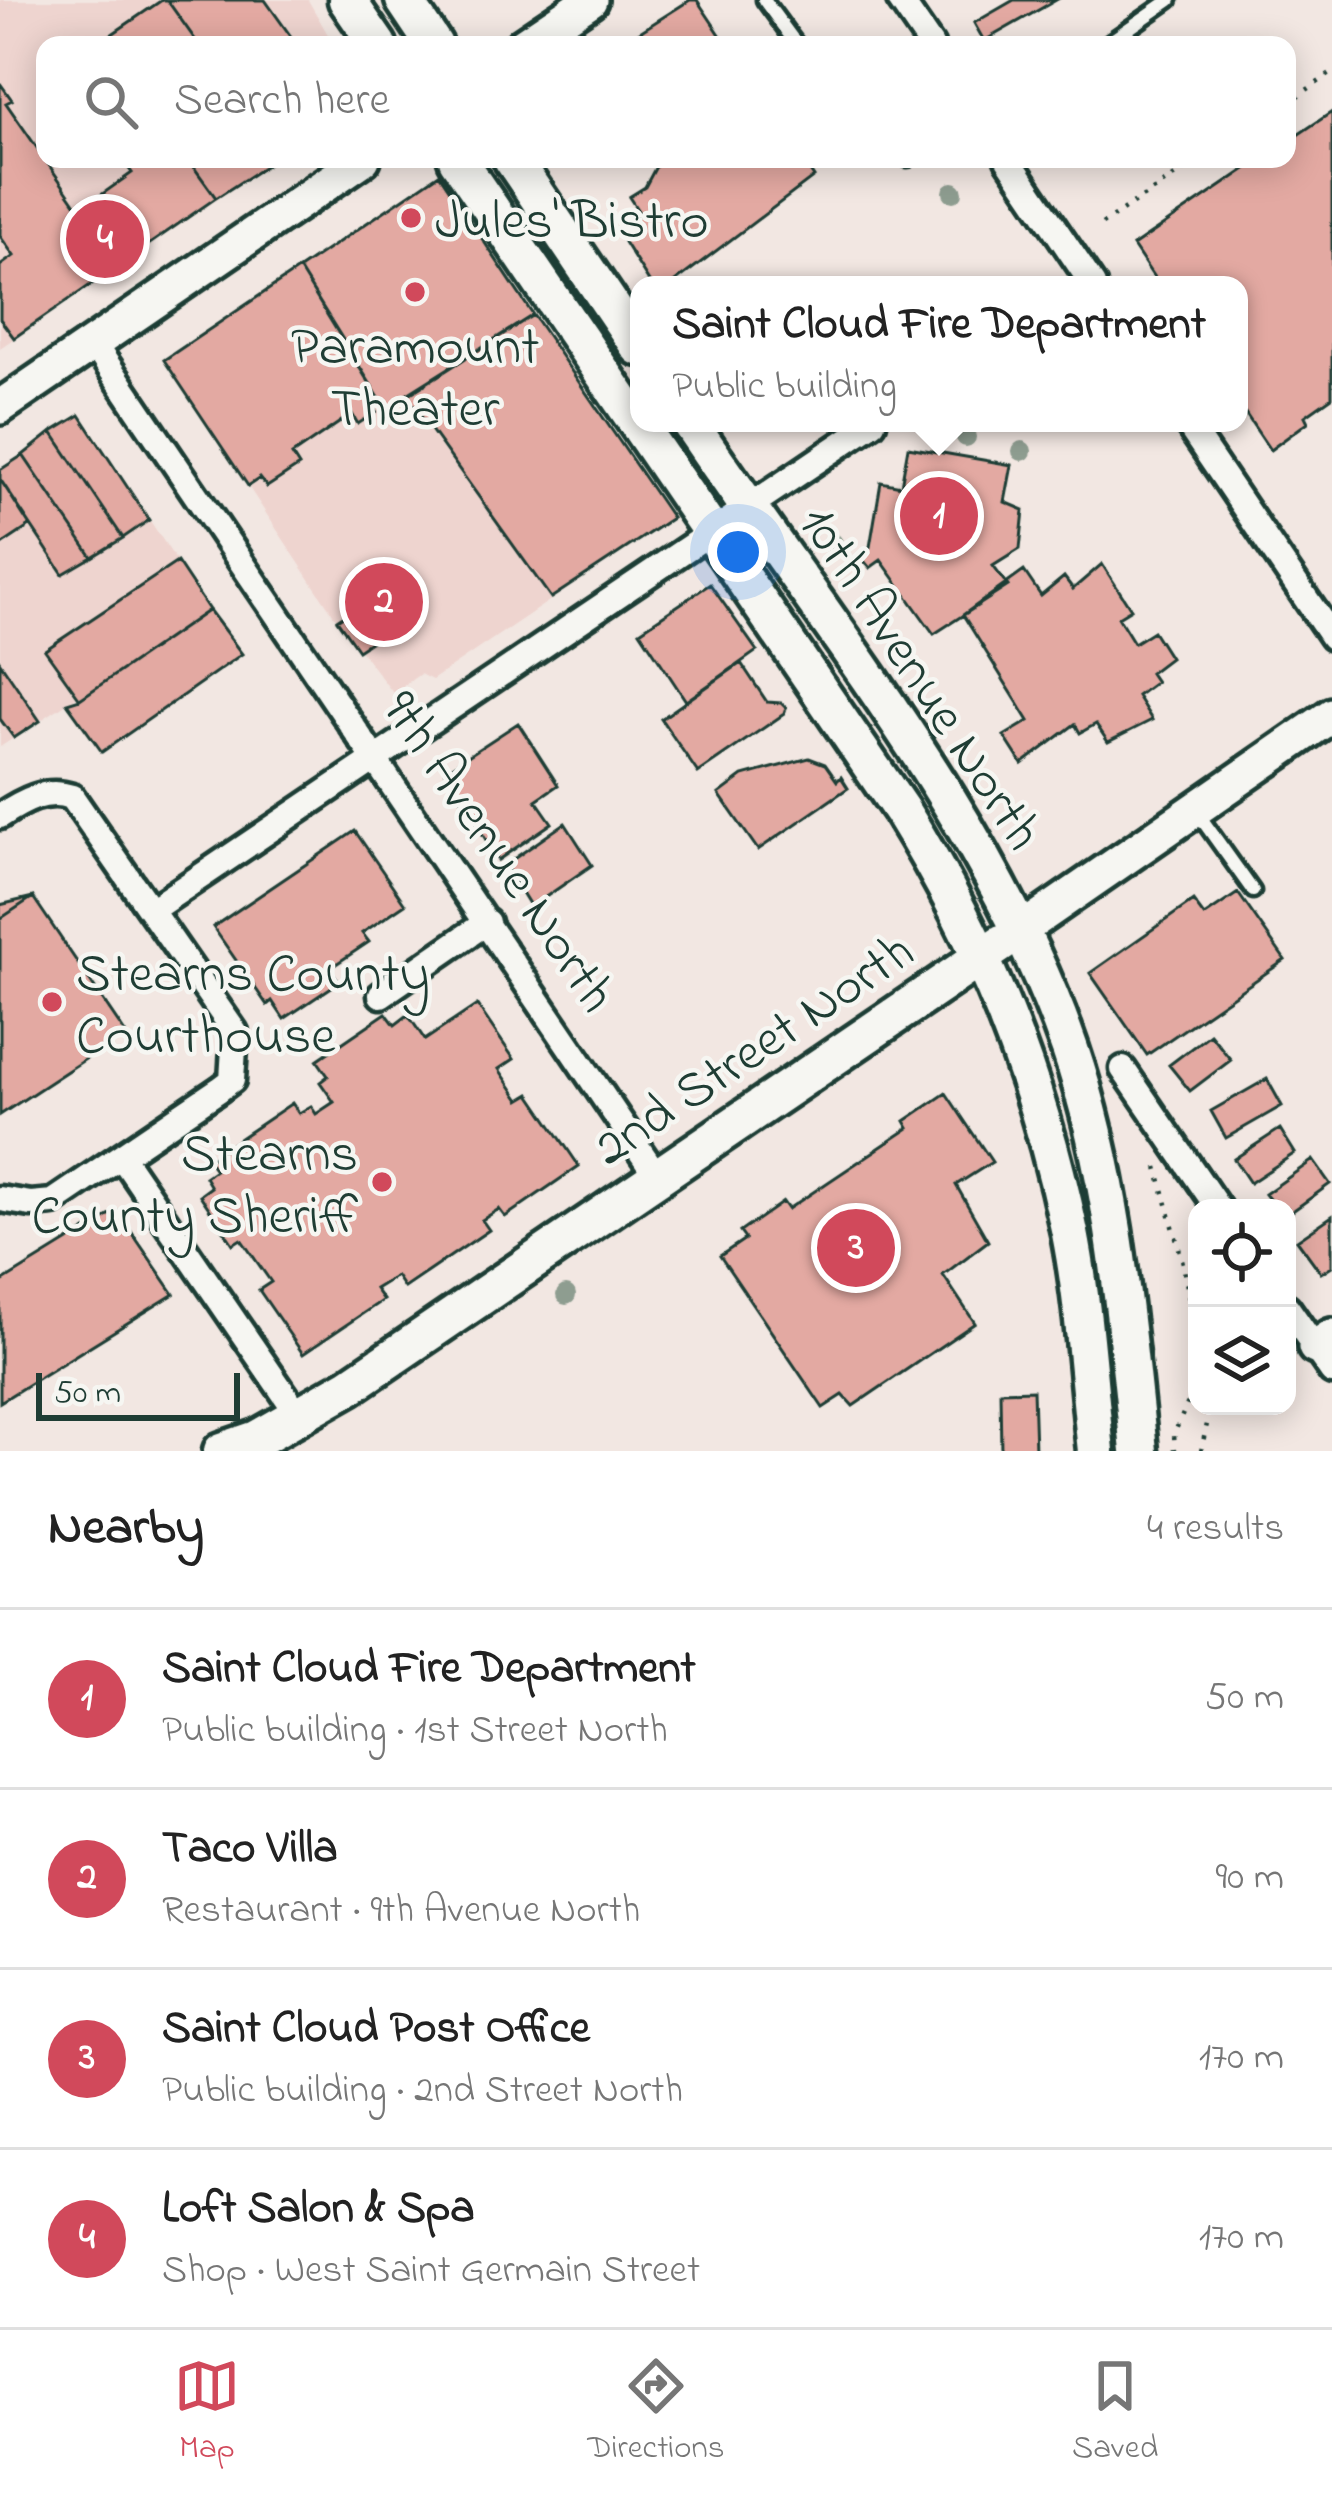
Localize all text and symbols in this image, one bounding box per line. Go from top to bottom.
search box [36,36,1296,168]
icon: search [78,69,144,135]
text: Search here [174,69,390,135]
place label: Jules' Bistro [435,185,708,263]
pin: 4 [66,194,144,284]
marker: Jules' Bistro [398,205,424,231]
popup [630,276,1248,432]
marker: Paramount Theater [402,279,428,305]
text: Saint Cloud Fire Department [672,293,1206,359]
place label: Paramount Theater [291,311,539,451]
text: Public building [672,359,897,416]
pin: 1 [900,471,978,561]
street label: 10th Avenue North [787,492,1059,860]
your location [708,522,768,582]
pin: 2 [345,557,423,647]
street label: 9th Avenue North [359,677,633,1030]
street label: 2nd Street North [579,916,931,1188]
place label: Stearns County Courthouse [76,938,430,1078]
marker: Stearns County Courthouse [39,989,65,1015]
place label: Stearns County Sheriff [32,1118,358,1258]
marker: Stearns County Sheriff [369,1169,395,1195]
map controls [1188,1199,1296,1415]
button: locate [1188,1199,1296,1307]
pin: 3 [817,1203,895,1293]
button: layers [1188,1307,1296,1415]
scale bar [36,1367,240,1420]
text: 50 m [54,1370,121,1418]
text: Nearby [48,1492,204,1567]
text: 4 results [1147,1501,1284,1558]
text: Saint Cloud Fire Department [162,1637,696,1703]
text: 1 [81,1670,93,1727]
text: 50 m [1205,1670,1284,1727]
text: Public building · 1st Street North [162,1703,668,1760]
text: Taco Villa [162,1817,338,1883]
text: 2 [77,1850,97,1907]
text: 90 m [1215,1850,1284,1907]
text: Restaurant · 9th Avenue North [162,1883,640,1940]
text: Saint Cloud Post Office [162,1997,590,2063]
text: 3 [79,2030,95,2087]
text: 170 m [1199,2030,1284,2087]
text: Public building · 2nd Street North [162,2063,683,2120]
text: Loft Salon & Spa [162,2177,475,2243]
text: 4 [79,2210,95,2267]
text: 170 m [1199,2210,1284,2267]
text: Shop · West Saint Germain Street [162,2243,700,2300]
tab: Map [174,2353,240,2473]
tab: Directions [587,2353,725,2473]
tab: Saved [1072,2353,1158,2473]

